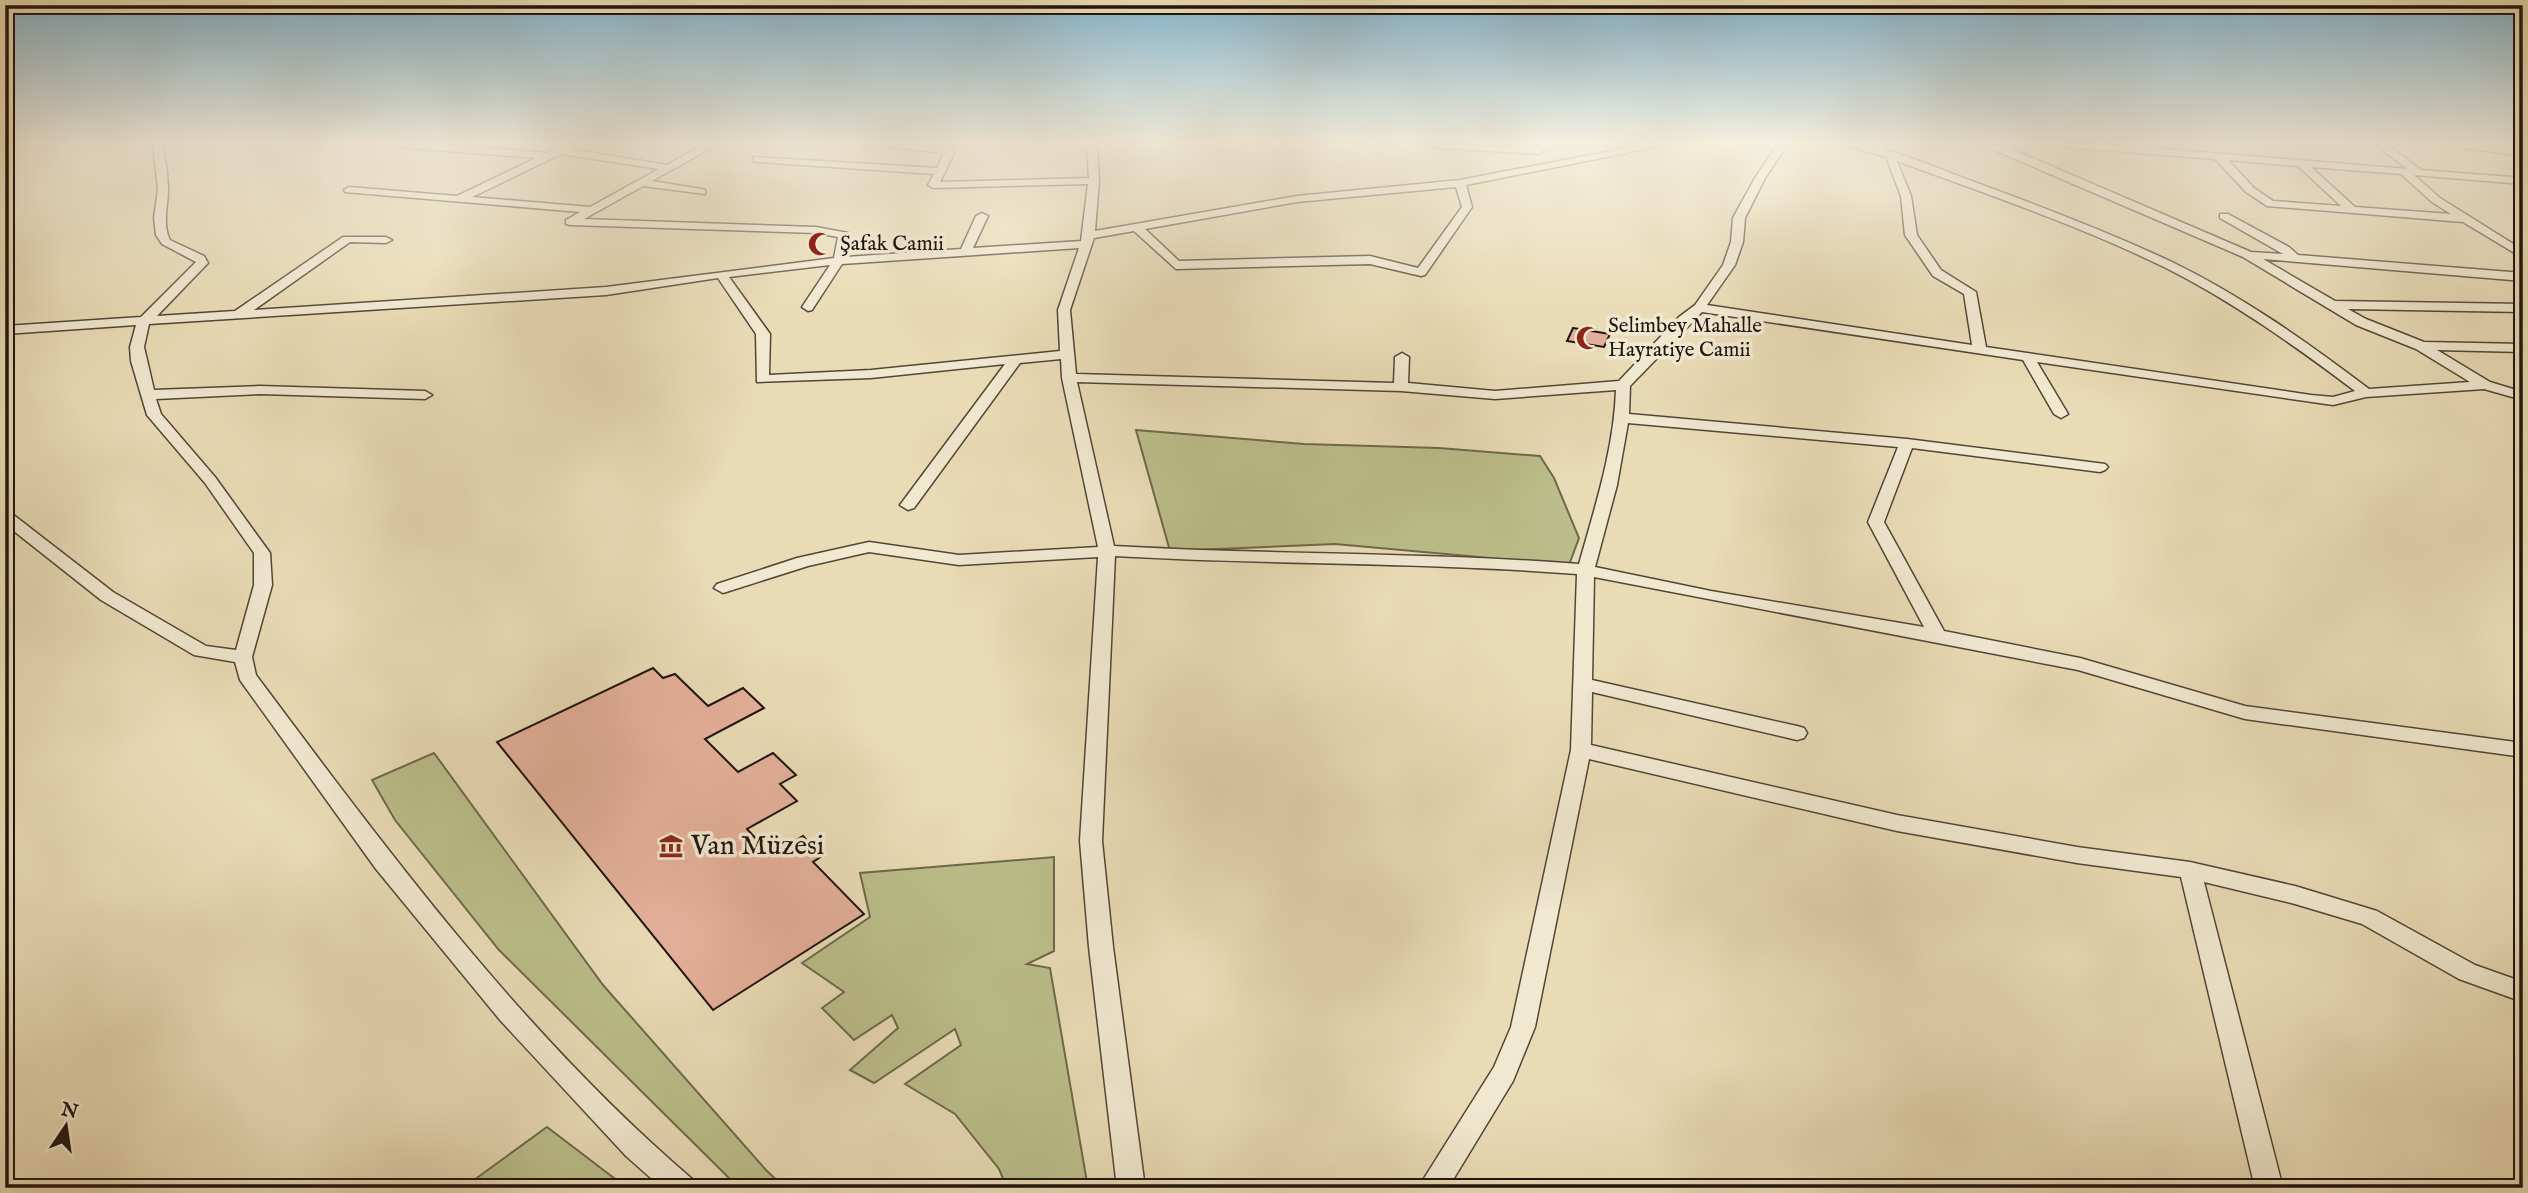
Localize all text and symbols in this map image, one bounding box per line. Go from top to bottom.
mosque icon: Şafak Camii [806,230,834,258]
place label: Şafak Camii [840,231,944,258]
place label: Selimbey Mahalle Hayratiye Camii [1608,313,1762,364]
mosque icon: Selimbey Mahalle Hayratiye Camii [1574,324,1602,352]
place label: Van Müzesi [690,829,824,864]
museum icon: Van Müzesi [657,832,685,860]
north arrow [32,1092,102,1162]
text: N [58,1098,81,1125]

